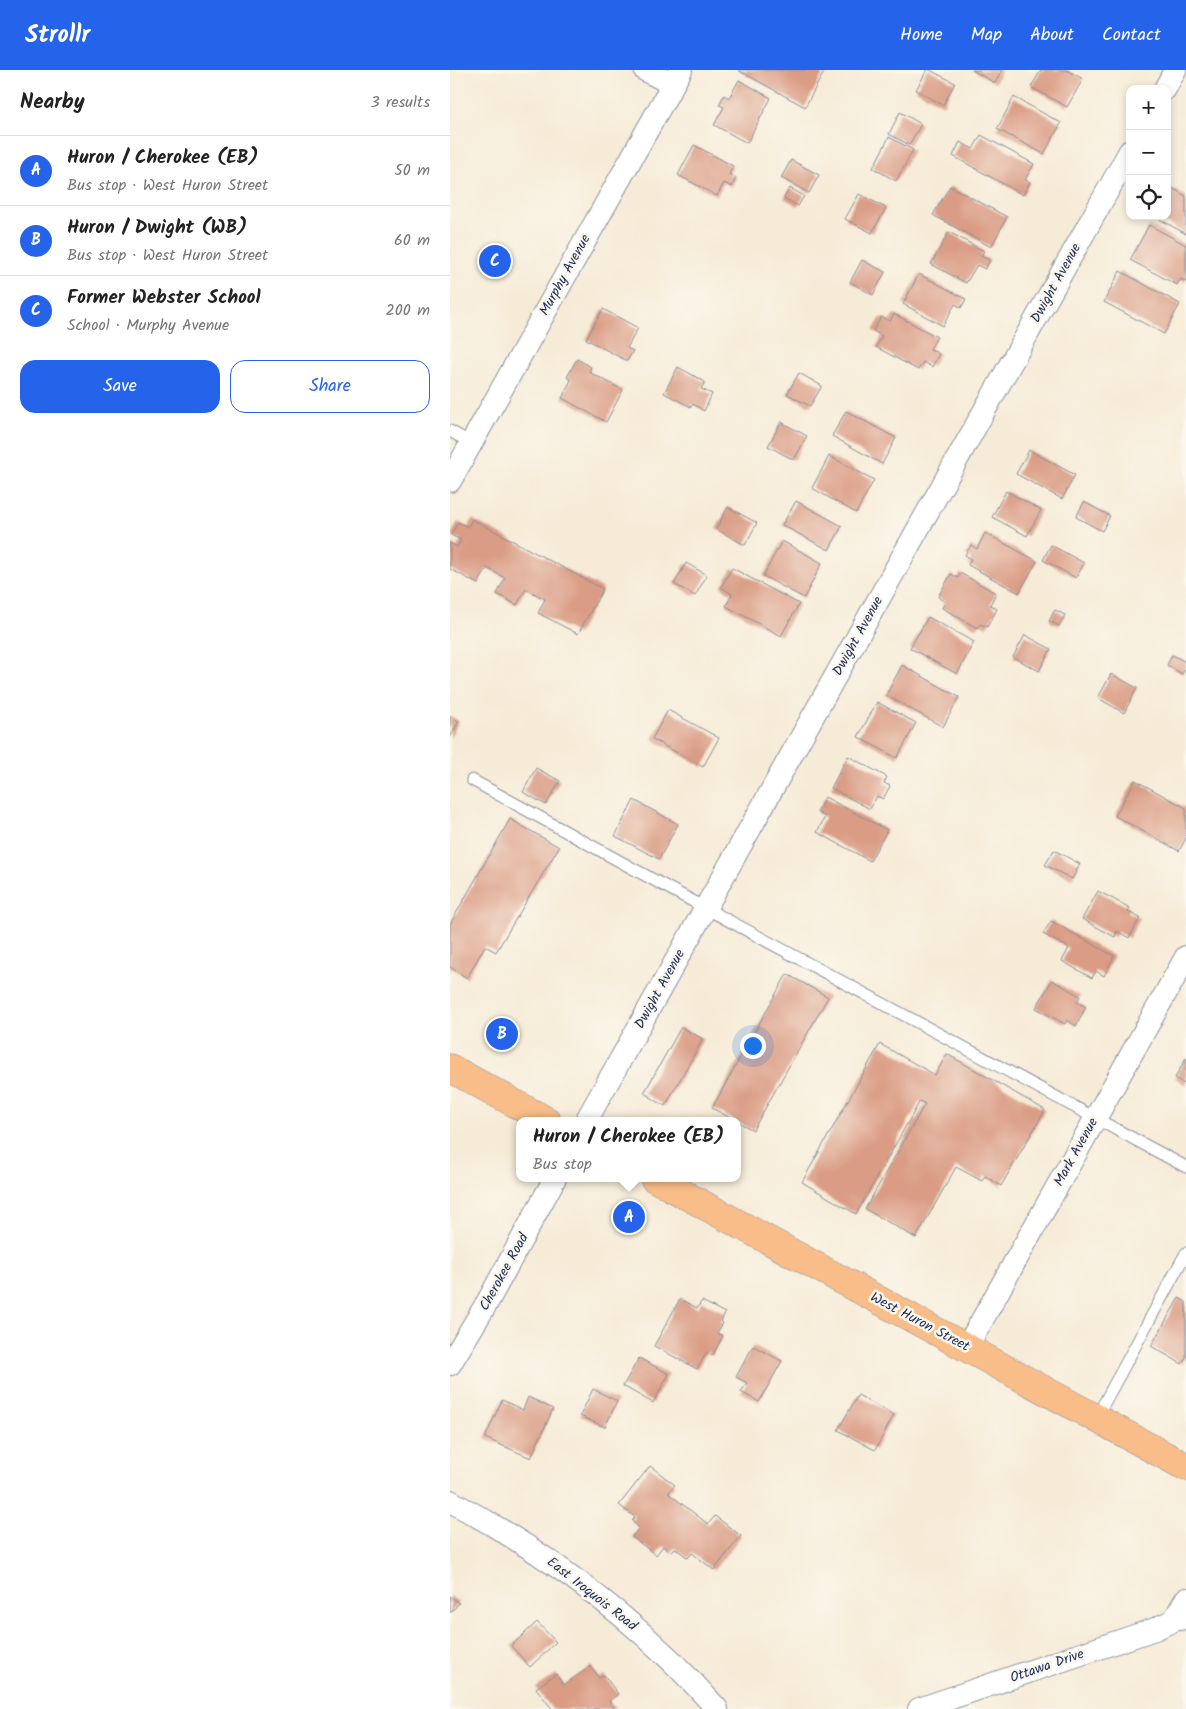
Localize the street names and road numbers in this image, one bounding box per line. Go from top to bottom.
street label: Murphy Avenue [534,230,597,320]
street label: Dwight Avenue [1025,238,1087,327]
street label: Dwight Avenue [827,591,889,680]
street label: Dwight Avenue [629,944,691,1033]
street label: Mark Avenue [1048,1113,1104,1190]
street label: Cherokee Road [474,1228,535,1315]
street label: West Huron Street [866,1286,974,1358]
street label: East Iroquois Road [542,1552,643,1637]
street label: Ottawa Drive [1007,1643,1088,1689]

